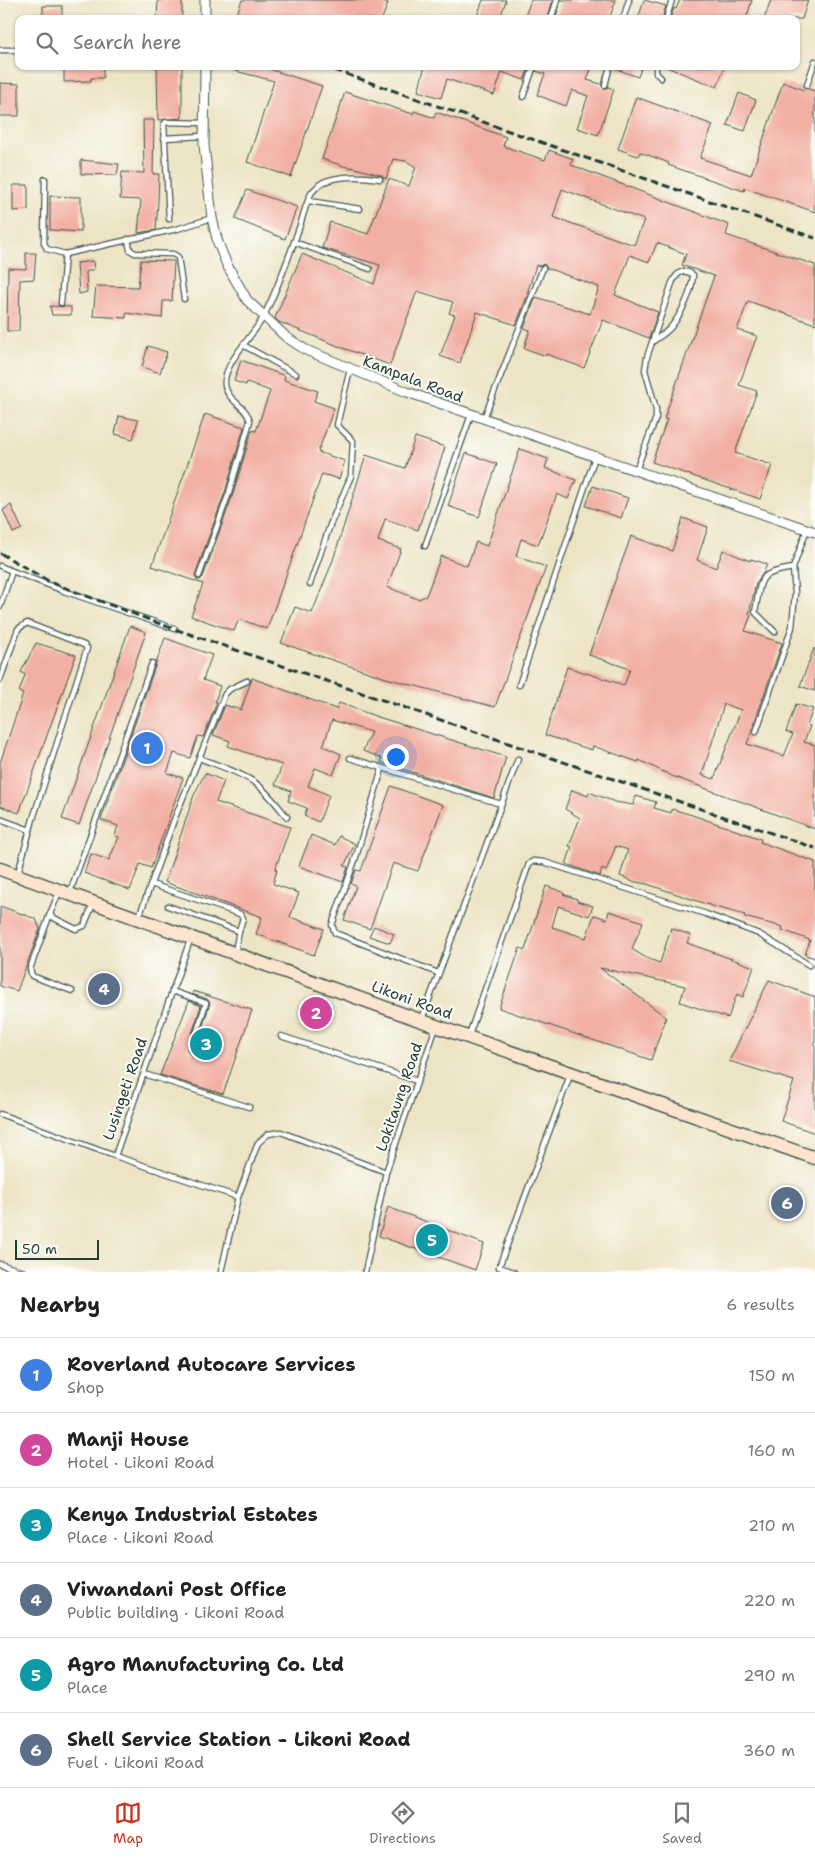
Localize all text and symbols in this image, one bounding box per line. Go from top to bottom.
search box [15,15,800,70]
icon: search [33,29,61,57]
text: Search here [73,30,182,55]
street label: Kampala Road [360,351,466,407]
pin: 1 [131,729,163,767]
your location [383,744,409,770]
pin: 4 [88,970,120,1008]
street label: Likoni Road [369,976,456,1024]
pin: 2 [300,994,332,1032]
pin: 3 [190,1025,222,1063]
street label: Lusingeti Road [98,1035,152,1143]
street label: Lokitaung Road [371,1039,427,1154]
pin: 6 [771,1184,803,1222]
pin: 5 [416,1221,448,1259]
scale bar [15,1237,99,1260]
text: 50 m [22,1240,57,1258]
text: Nearby [20,1291,100,1319]
text: 6 results [726,1294,795,1315]
text: Roverland Autocare Services [67,1352,355,1377]
text: 1 [32,1365,40,1386]
text: 150 m [748,1365,795,1386]
text: Shop [67,1377,104,1398]
text: Manji House [67,1427,189,1452]
text: 2 [30,1440,42,1461]
text: 160 m [748,1440,795,1461]
text: Hotel · Likoni Road [67,1452,214,1473]
text: Kenya Industrial Estates [67,1502,318,1527]
text: 3 [30,1515,42,1536]
text: 210 m [748,1515,795,1536]
text: Place · Likoni Road [67,1527,214,1548]
text: Viwandani Post Office [67,1577,287,1602]
text: 4 [30,1590,42,1611]
text: 220 m [743,1590,795,1611]
text: Public building · Likoni Road [67,1602,284,1623]
text: Agro Manufacturing Co. Ltd [67,1652,344,1677]
text: 5 [31,1665,41,1686]
text: 290 m [743,1665,795,1686]
text: Place [67,1677,108,1698]
text: Shell Service Station - Likoni Road [67,1727,411,1752]
text: 6 [30,1740,42,1761]
text: 360 m [743,1740,795,1761]
text: Fuel · Likoni Road [67,1752,204,1773]
tab: Map [113,1799,143,1847]
tab: Directions [369,1799,436,1847]
tab: Saved [662,1799,702,1847]

